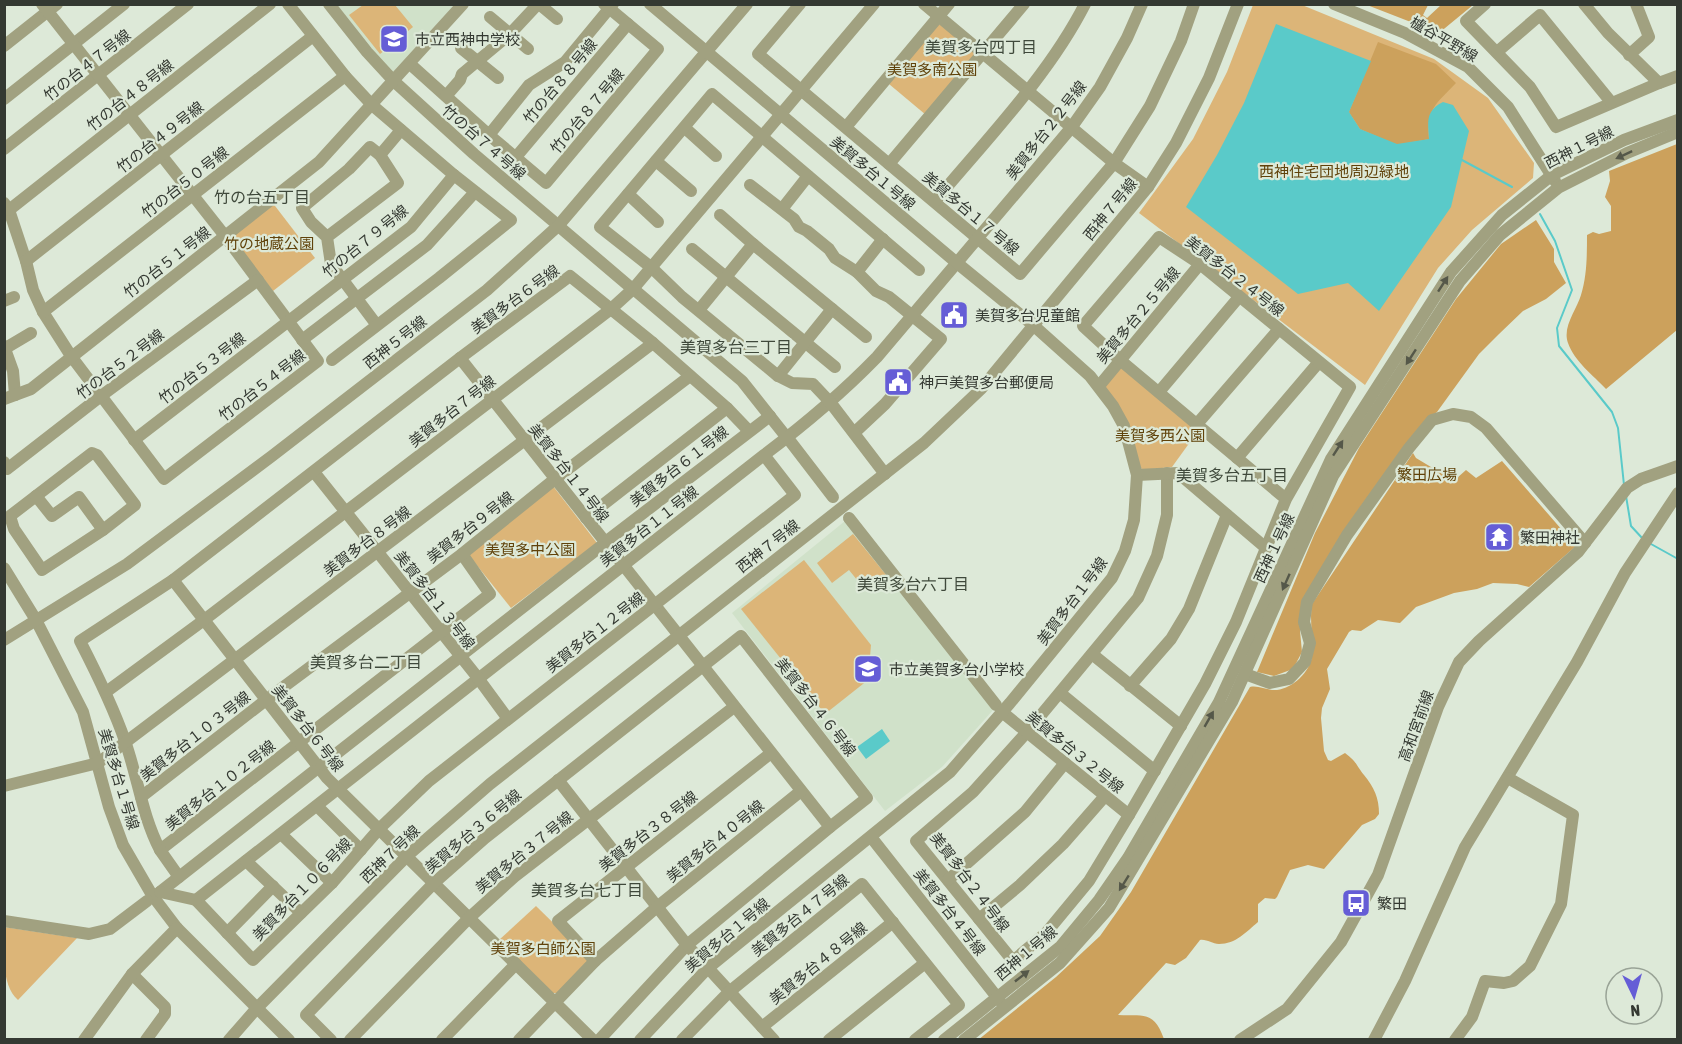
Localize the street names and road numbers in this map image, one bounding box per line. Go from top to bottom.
street label: 櫨谷平野線 [1407,13,1481,65]
street label: 竹の台４７号線 [40,26,134,104]
street label: 竹の台８８号線 [520,35,600,127]
street label: 竹の台４８号線 [83,56,177,134]
street label: 竹の台８７号線 [547,65,627,157]
street label: 美賀多台２２号線 [1002,77,1090,183]
street label: 竹の台４９号線 [113,98,207,176]
street label: 竹の台７４号線 [439,101,529,183]
street label: 西神１号線 [1542,122,1616,172]
street label: 美賀多台１号線 [827,133,919,213]
street label: 竹の台５０号線 [138,143,232,221]
street label: 美賀多台１７号線 [920,168,1022,258]
street label: 西神７号線 [1080,175,1140,243]
street label: 竹の台７９号線 [319,201,411,281]
street label: 竹の台５１号線 [120,223,214,301]
street label: 美賀多台２４号線 [1182,232,1288,320]
street label: 美賀多台６号線 [468,261,562,337]
street label: 美賀多台２５号線 [1093,264,1183,366]
street label: 西神５号線 [360,312,430,372]
street label: 竹の台５２号線 [73,326,167,402]
street label: 竹の台５３号線 [155,329,249,407]
street label: 竹の台５４号線 [215,346,309,424]
street label: 美賀多台７号線 [405,372,499,450]
street label: 美賀多台１４号線 [525,420,613,526]
street label: 美賀多台６１号線 [626,422,732,510]
street label: 美賀多台１１号線 [596,482,702,570]
street label: 美賀多台９号線 [423,488,517,566]
street label: 美賀多台８号線 [320,503,414,579]
street label: 西神１号線 [1250,510,1298,586]
street label: 西神７号線 [733,516,803,576]
street label: 美賀多台１３号線 [391,547,479,653]
street label: 美賀多台１号線 [1034,554,1110,648]
street label: 美賀多台１２号線 [542,588,648,676]
street label: 美賀多台４６号線 [772,654,860,760]
street label: 美賀多台６号線 [269,681,347,775]
street label: 美賀多台１０３号線 [137,688,253,784]
street label: 高和宮前線 [1395,688,1437,764]
street label: 美賀多台３２号線 [1023,708,1127,796]
street label: 美賀多台１号線 [96,726,142,832]
street label: 美賀多台１０２号線 [162,737,278,833]
street label: 美賀多台３６号線 [422,786,524,876]
street label: 美賀多台３８号線 [595,787,701,875]
street label: 美賀多台４０号線 [663,797,767,885]
street label: 美賀多台３７号線 [472,808,576,896]
street label: 西神７号線 [357,822,423,886]
street label: 美賀多台２４号線 [927,829,1013,935]
street label: 美賀多台１０６号線 [249,835,355,943]
street label: 美賀多台４号線 [911,865,989,959]
street label: 美賀多台４７号線 [748,871,852,959]
street label: 美賀多台１号線 [681,895,773,975]
street label: 美賀多台４８号線 [766,919,870,1007]
street label: 西神１号線 [992,922,1060,984]

